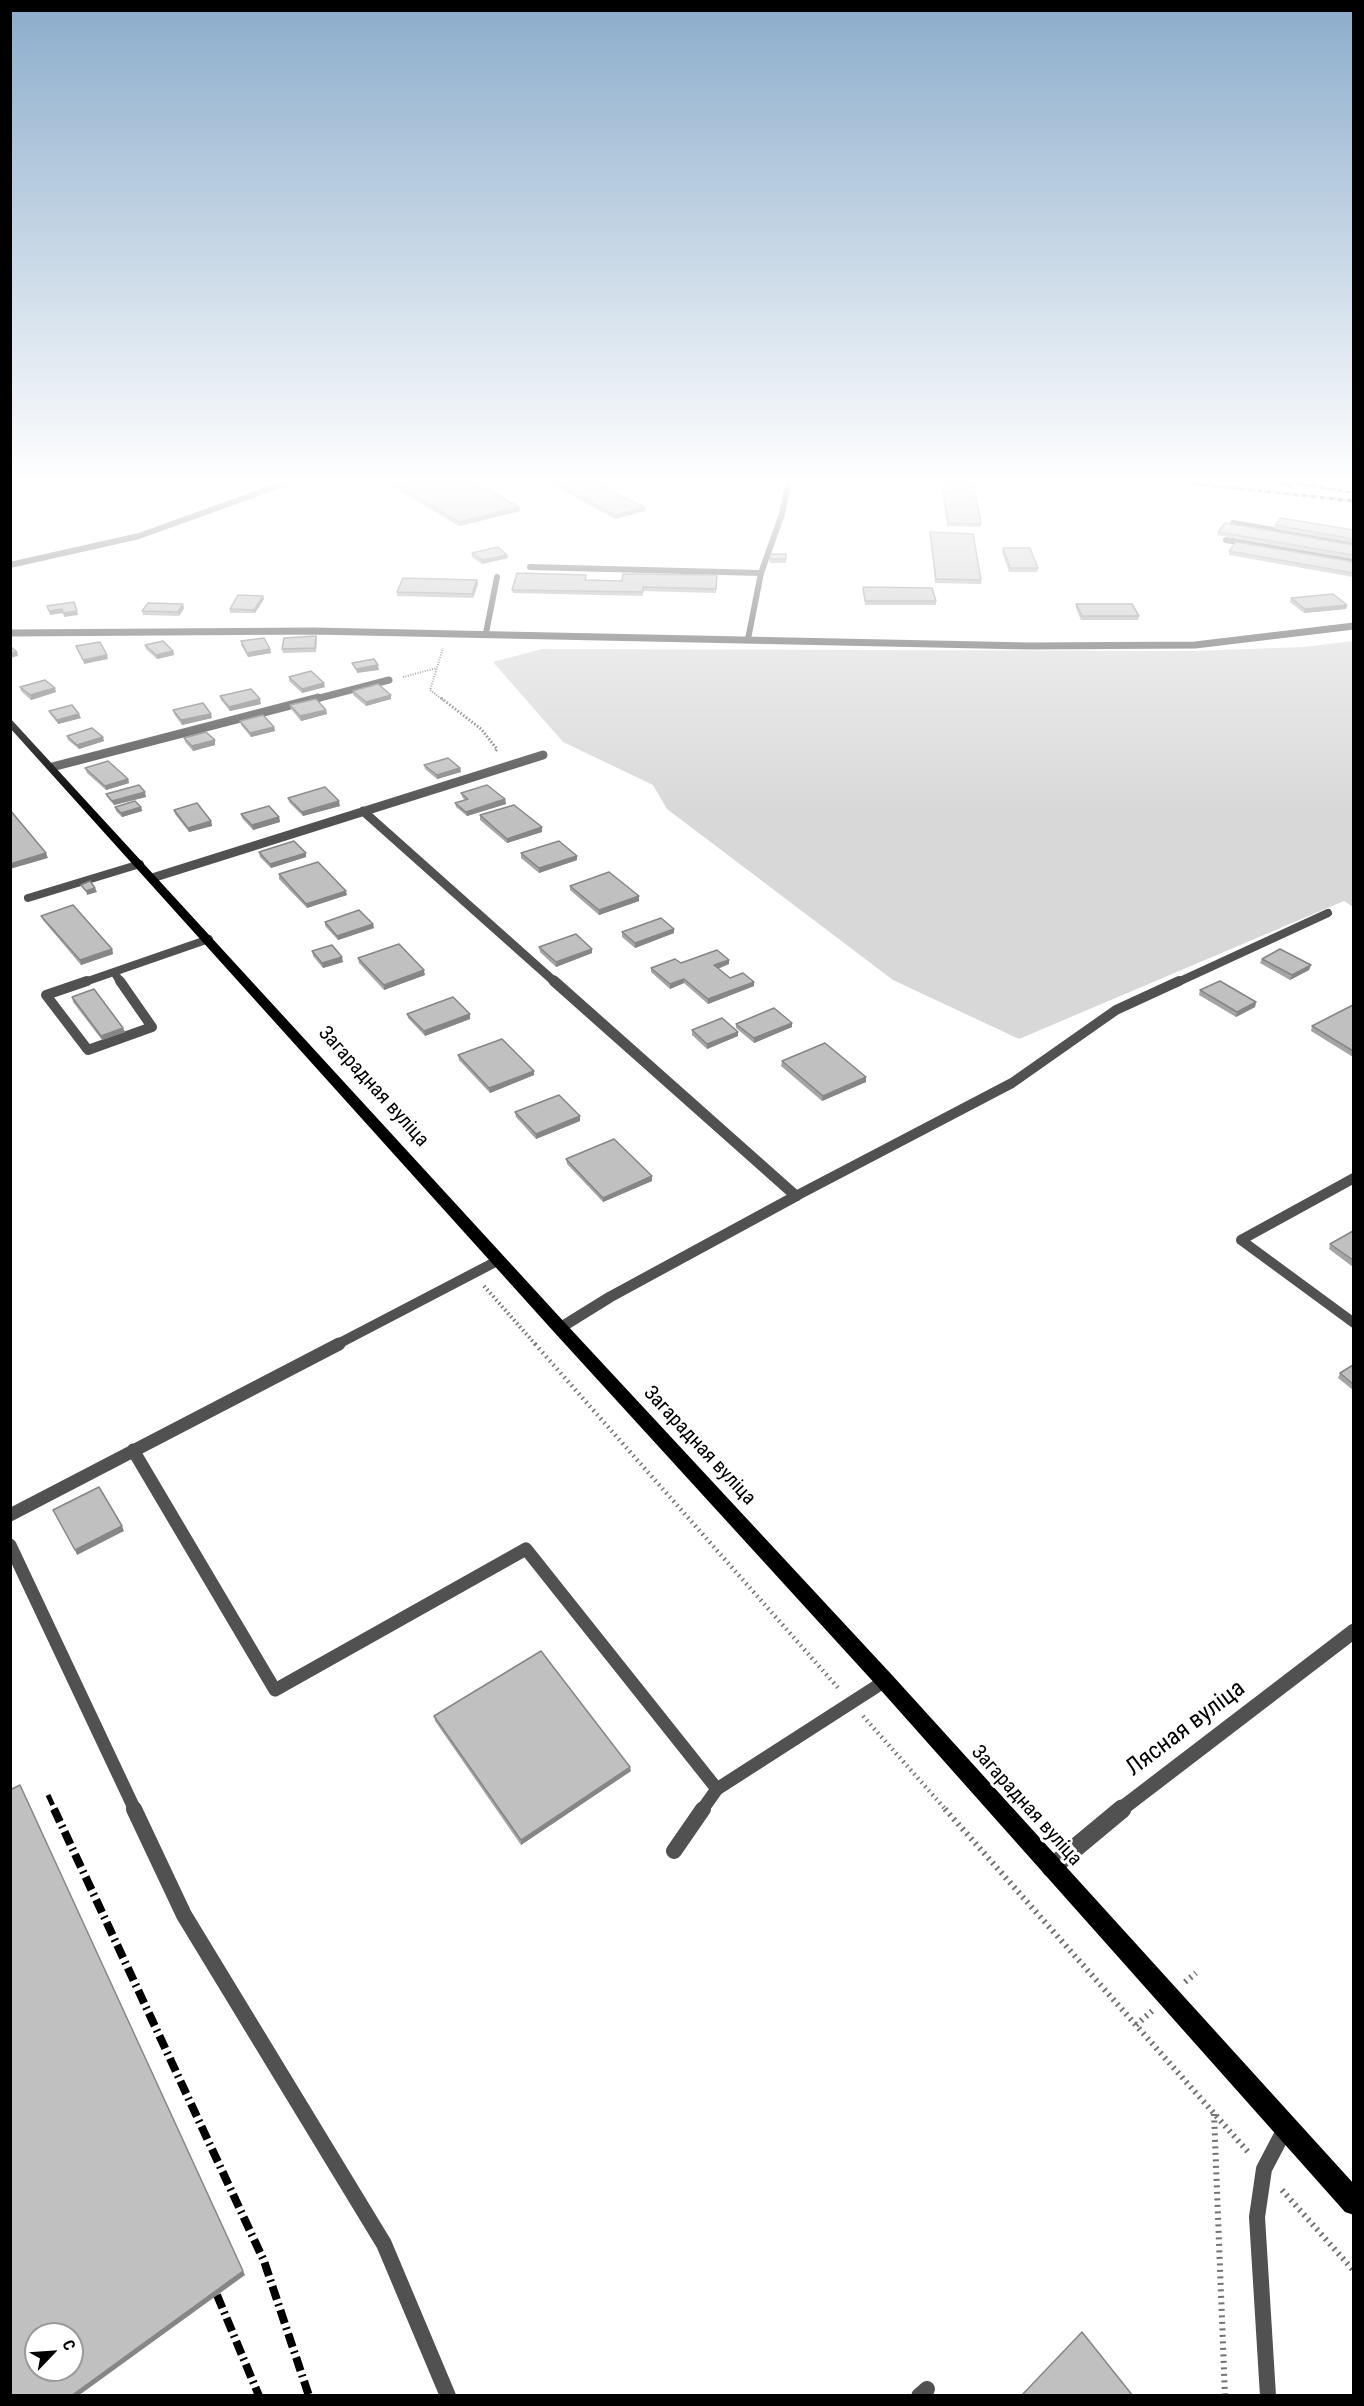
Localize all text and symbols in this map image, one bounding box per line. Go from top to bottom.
street label: Загарадная вуліца [313,1022,433,1152]
street label: Загарадная вуліца [638,1382,760,1510]
street label: Лясная вуліца [1121,1675,1251,1783]
street label: Загарадная вуліца [966,1741,1086,1871]
north arrow [24,2322,84,2382]
text: С [58,2337,79,2353]

